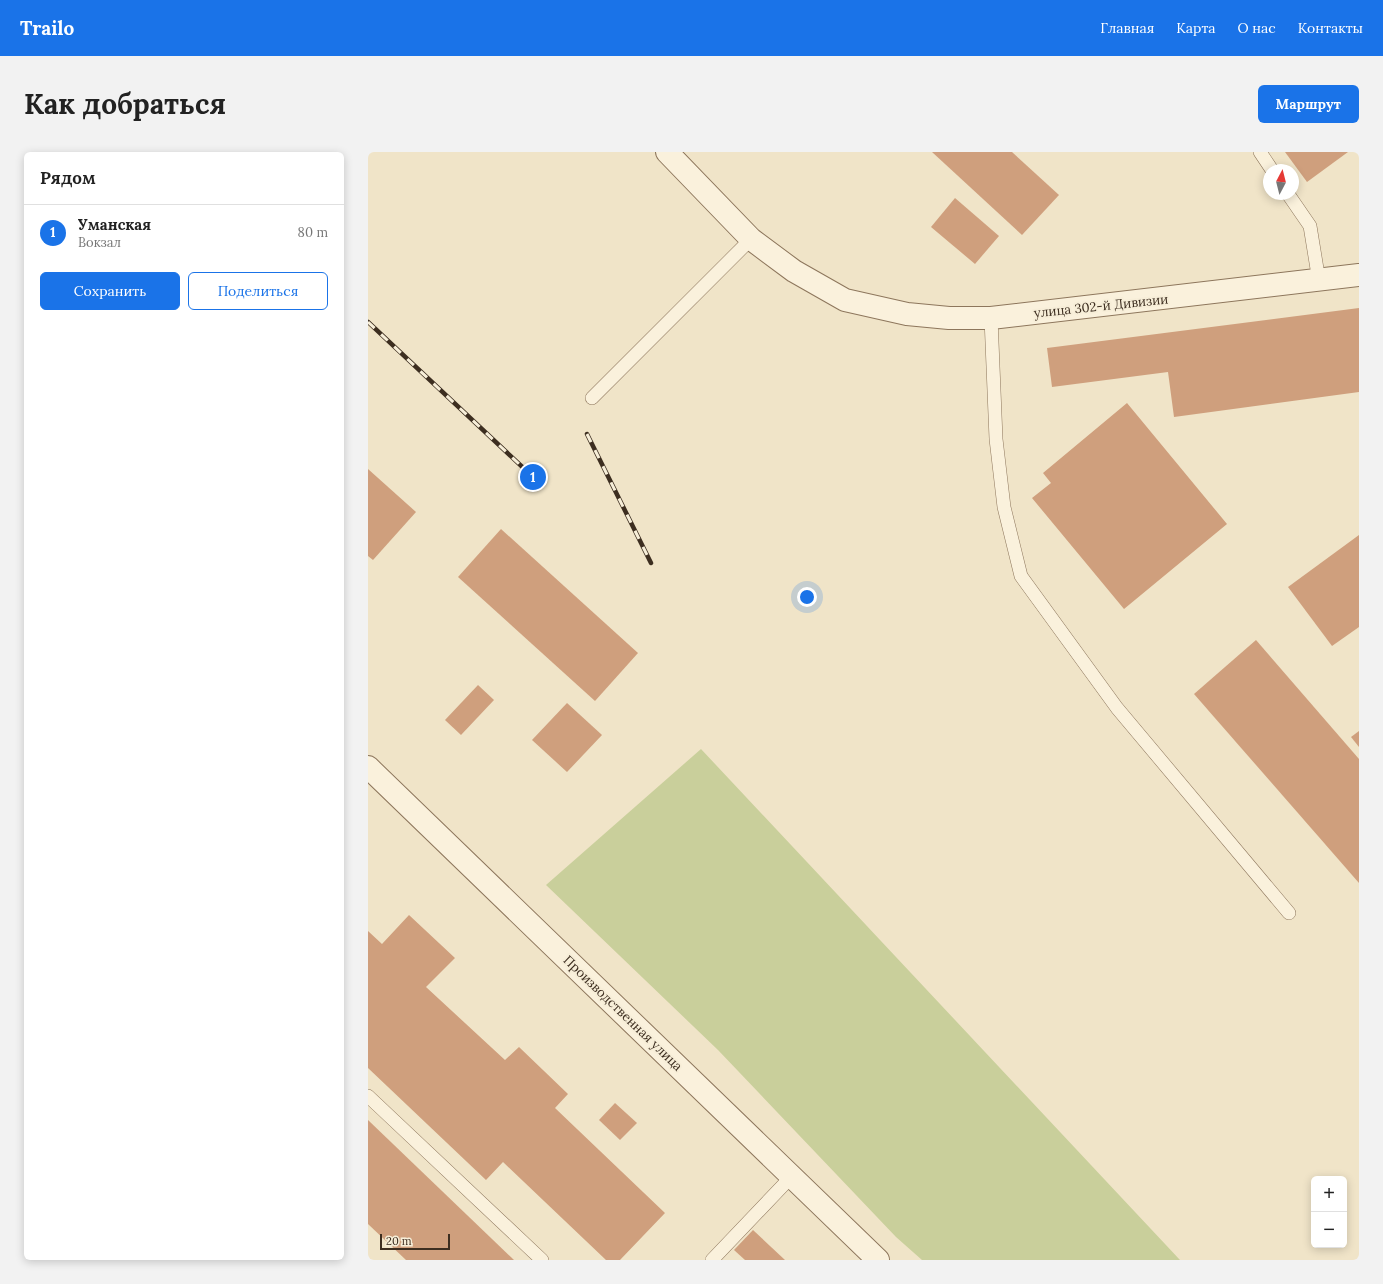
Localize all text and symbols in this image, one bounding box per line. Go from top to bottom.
text: Trailo [20,16,74,40]
text: Главная [1100,19,1154,37]
text: Карта [1176,19,1216,37]
text: О нас [1238,19,1276,37]
text: Контакты [1298,19,1363,37]
button: Маршрут [1258,85,1359,123]
text: Как добраться [24,86,226,122]
north arrow [1263,164,1299,200]
text: Рядом [40,167,96,189]
text: Уманская [78,215,151,234]
text: 1 [50,224,56,241]
text: 80 m [298,224,328,241]
text: Вокзал [78,234,121,251]
button: Сохранить [40,272,180,310]
button: Поделиться [188,272,328,310]
street label: улица 302-й Дивизии [1033,290,1169,322]
pin: 1 [520,462,546,492]
your location [797,587,817,607]
street label: Производственная улица [560,952,686,1075]
map controls [1311,1176,1347,1248]
button: + [1311,1176,1347,1212]
button: − [1311,1212,1347,1248]
scale bar [380,1232,450,1251]
text: 20 m [386,1234,411,1248]

